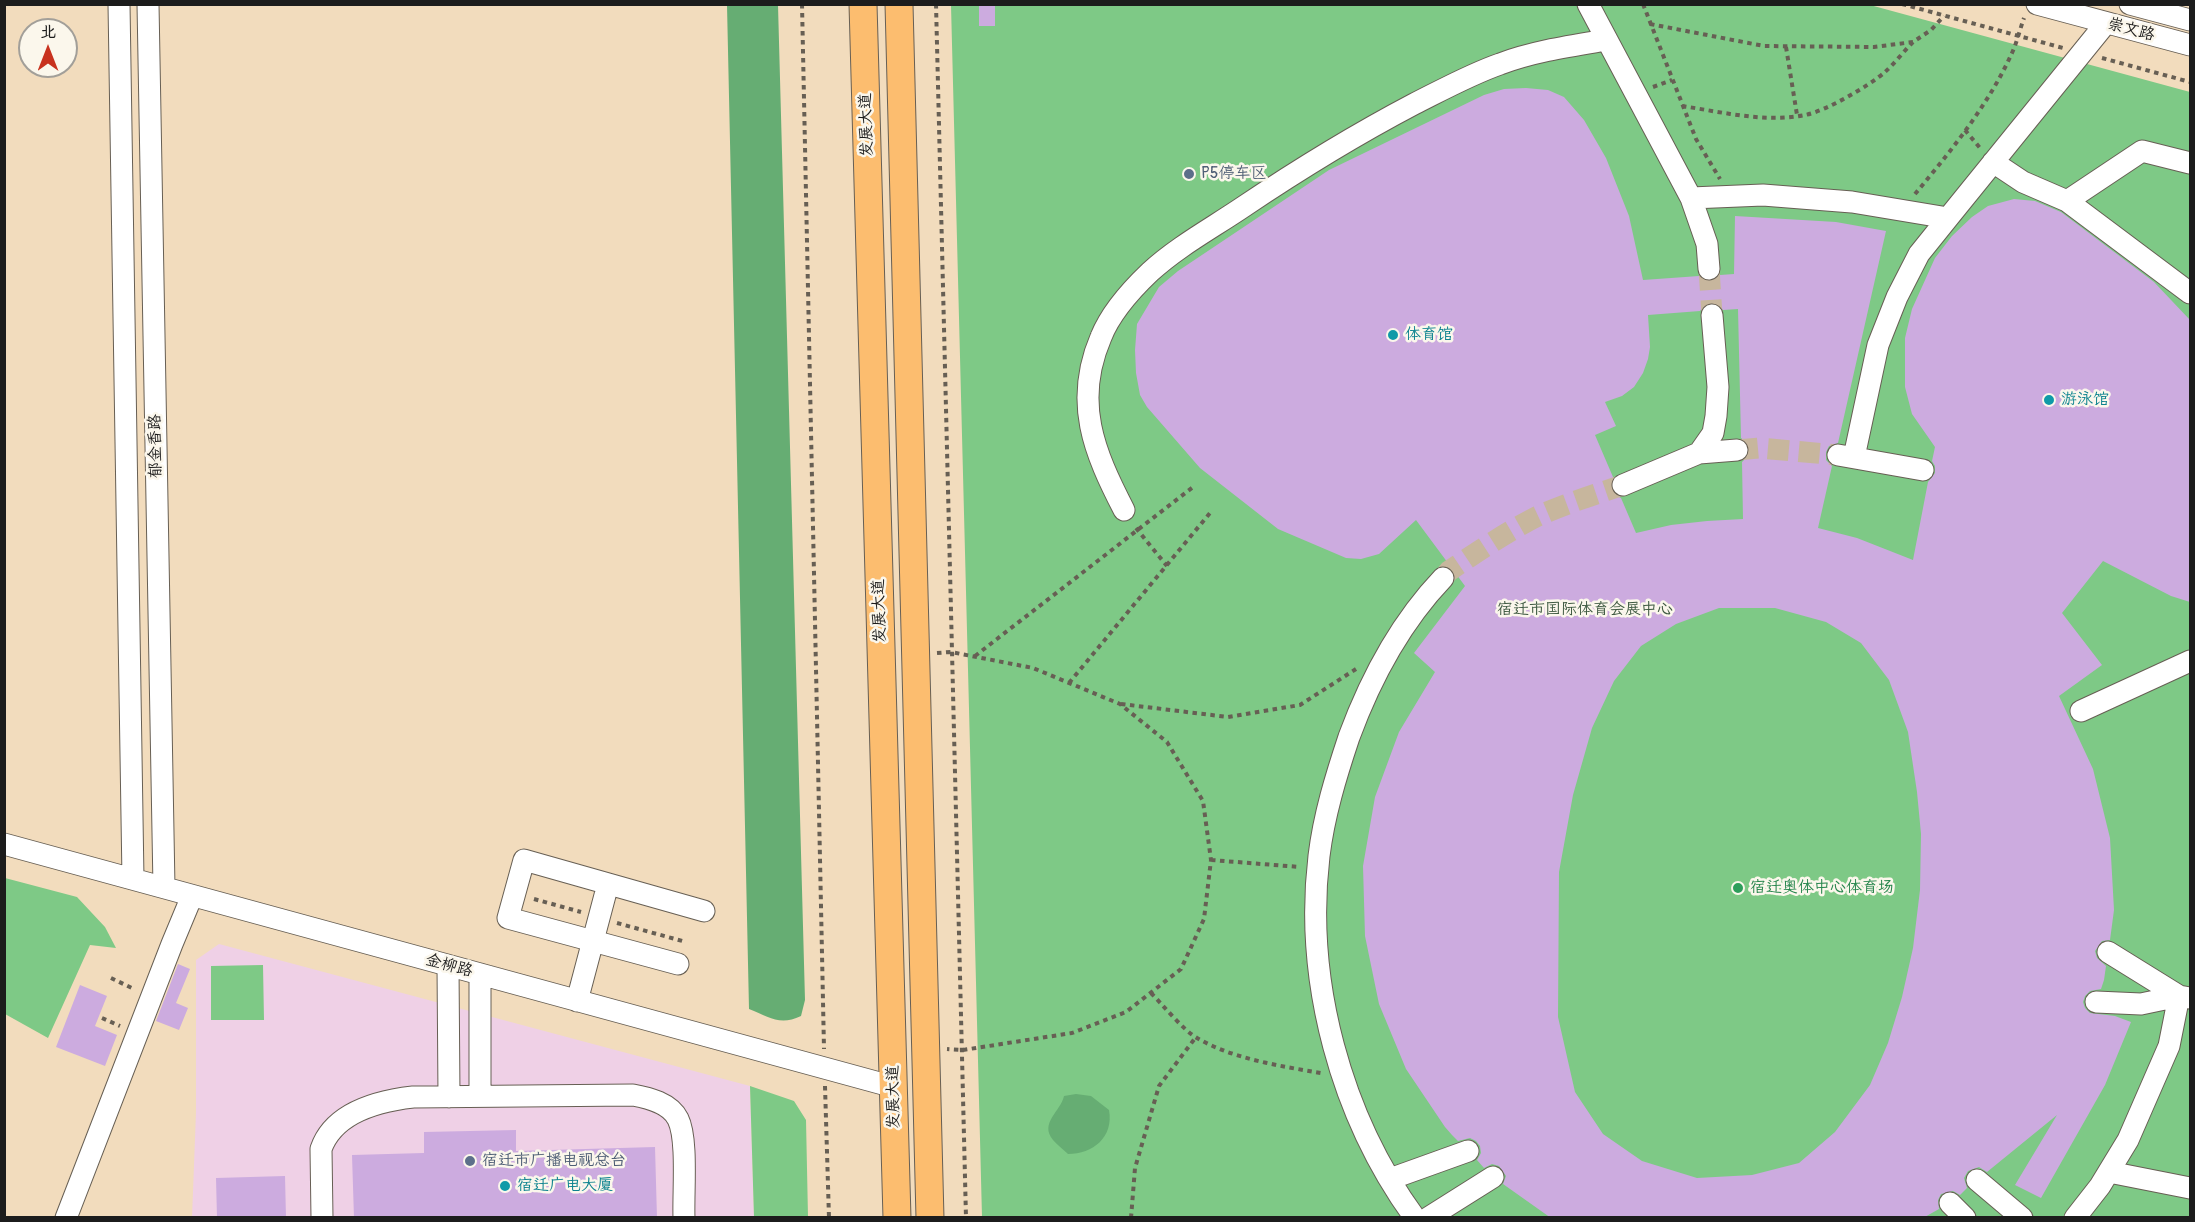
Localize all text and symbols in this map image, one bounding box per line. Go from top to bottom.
street label: 崇文路 [2105,15,2157,45]
north arrow [18,18,78,78]
text: 北 [40,22,56,42]
street label: 发展大道 [856,93,878,157]
place label: P5停车区 [1201,164,1267,184]
marker: P5停车区 [1182,167,1196,181]
place label: 体育馆 [1405,325,1453,345]
marker: 体育馆 [1386,328,1400,342]
place label: 游泳馆 [2061,390,2109,410]
marker: 游泳馆 [2042,393,2056,407]
street label: 郁金香路 [146,414,166,478]
street label: 发展大道 [869,579,891,643]
park label: 宿迁市国际体育会展中心 [1497,600,1673,620]
place label: 宿迁奥体中心体育场 [1750,878,1894,898]
marker: 宿迁奥体中心体育场 [1731,881,1745,895]
street label: 金柳路 [423,951,475,981]
street label: 发展大道 [884,1065,904,1129]
place label: 宿迁市广播电视总台 [482,1151,626,1171]
marker: 宿迁市广播电视总台 [463,1154,477,1168]
place label: 宿迁广电大厦 [517,1176,613,1196]
marker: 宿迁广电大厦 [498,1179,512,1193]

